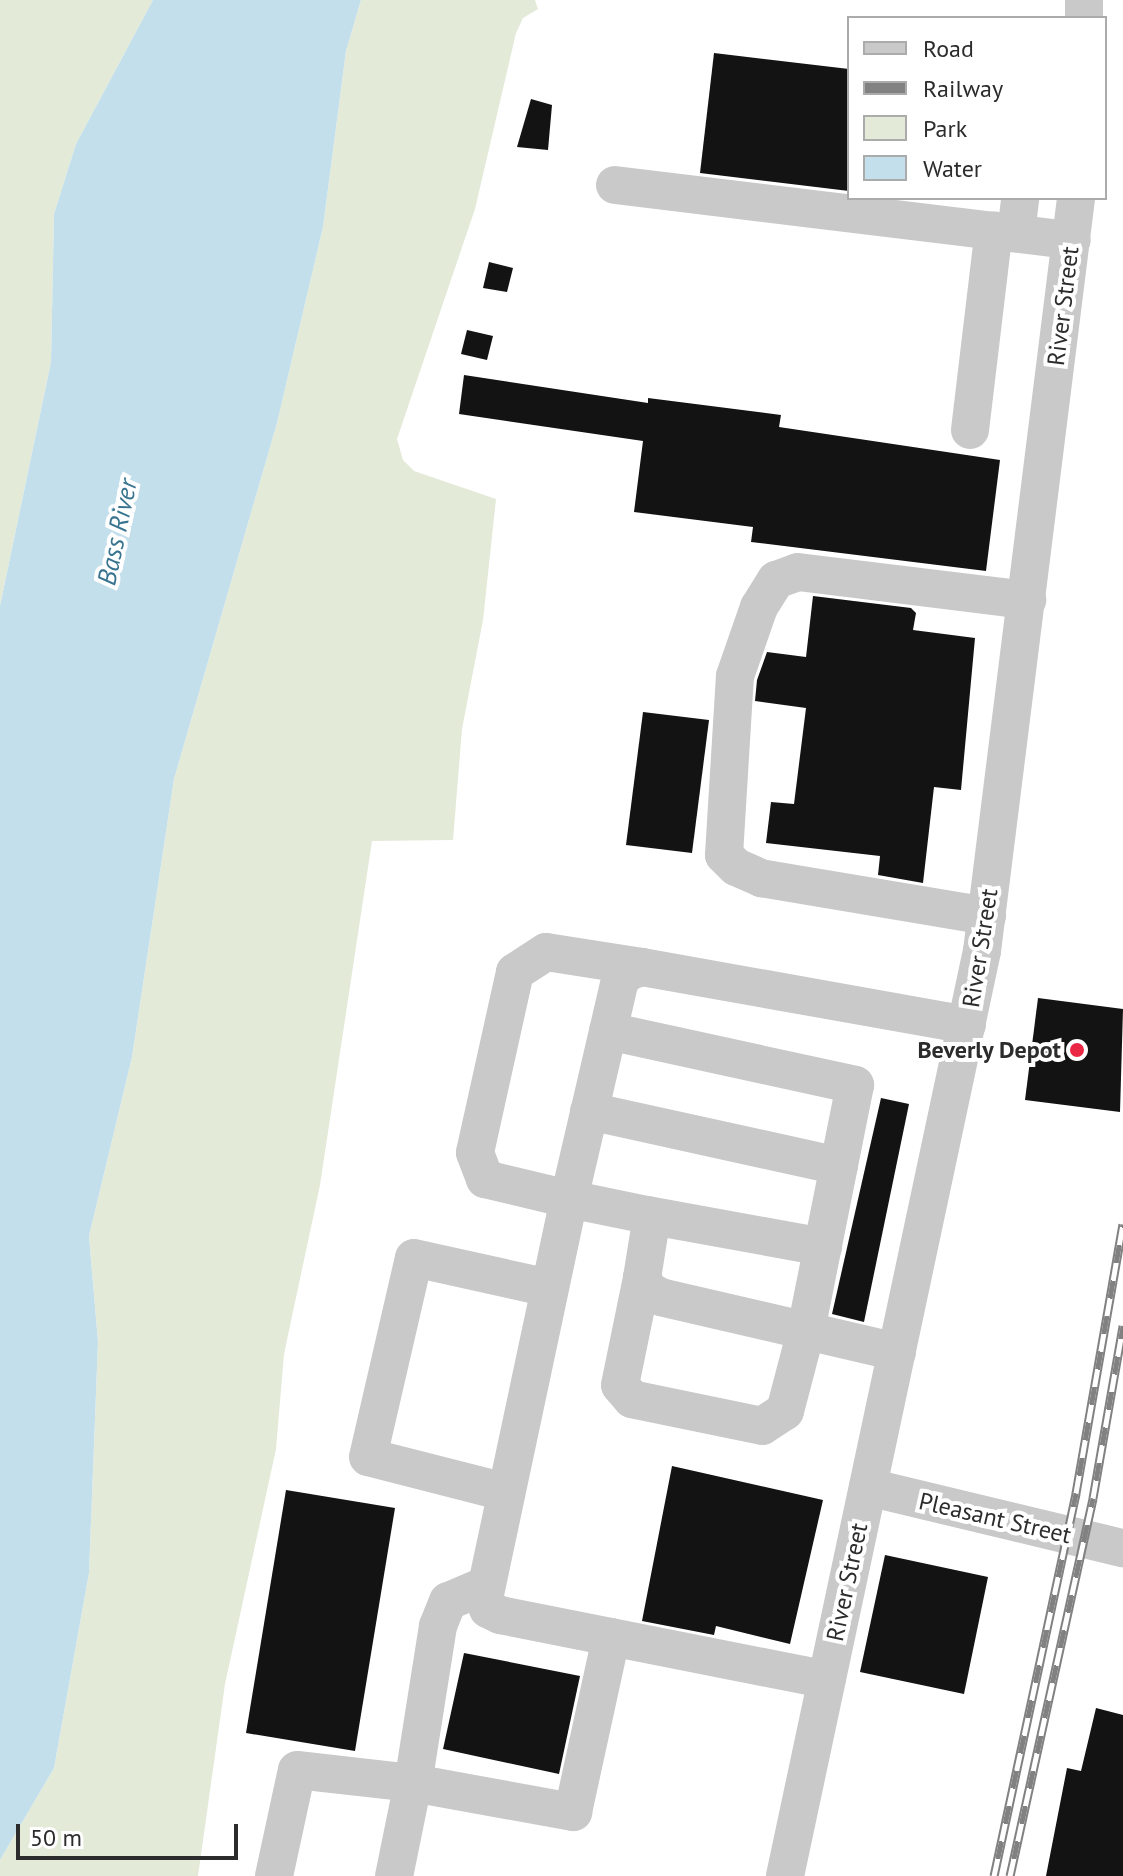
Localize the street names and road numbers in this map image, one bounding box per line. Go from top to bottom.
street label: River Street [1041,245,1085,367]
street label: River Street [956,886,1004,1010]
street label: Pleasant Street [916,1486,1074,1550]
street label: River Street [820,1520,874,1644]

